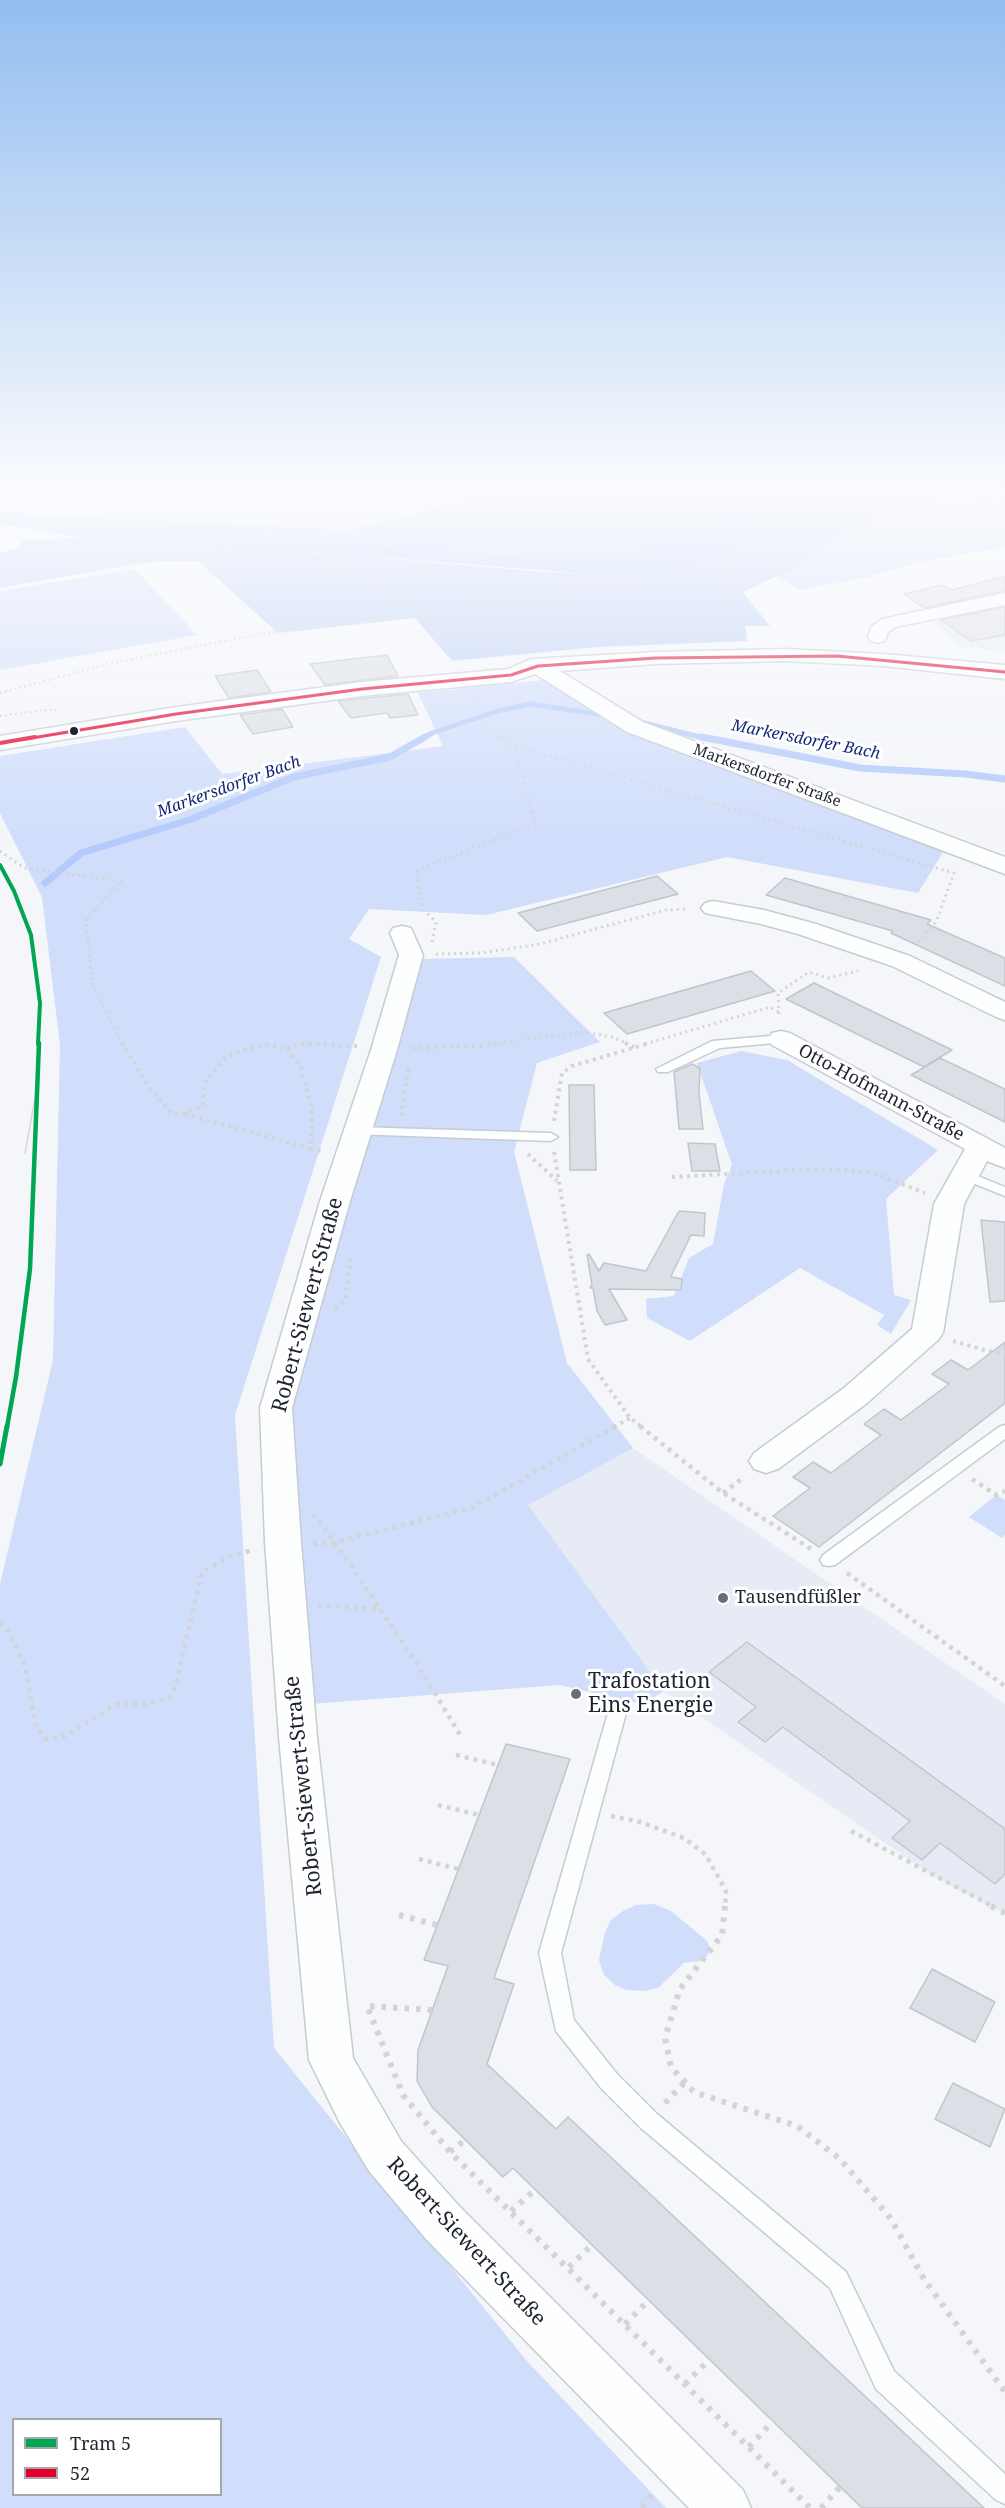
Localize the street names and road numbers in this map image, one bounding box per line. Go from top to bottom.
street label: Markersdorfer Straße [691,741,843,811]
street label: Otto-Hofmann-Straße [794,1040,968,1146]
street label: Robert-Siewert-Straße [267,1195,349,1415]
street label: Robert-Siewert-Straße [280,1675,328,1897]
street label: Robert-Siewert-Straße [381,2152,551,2332]

